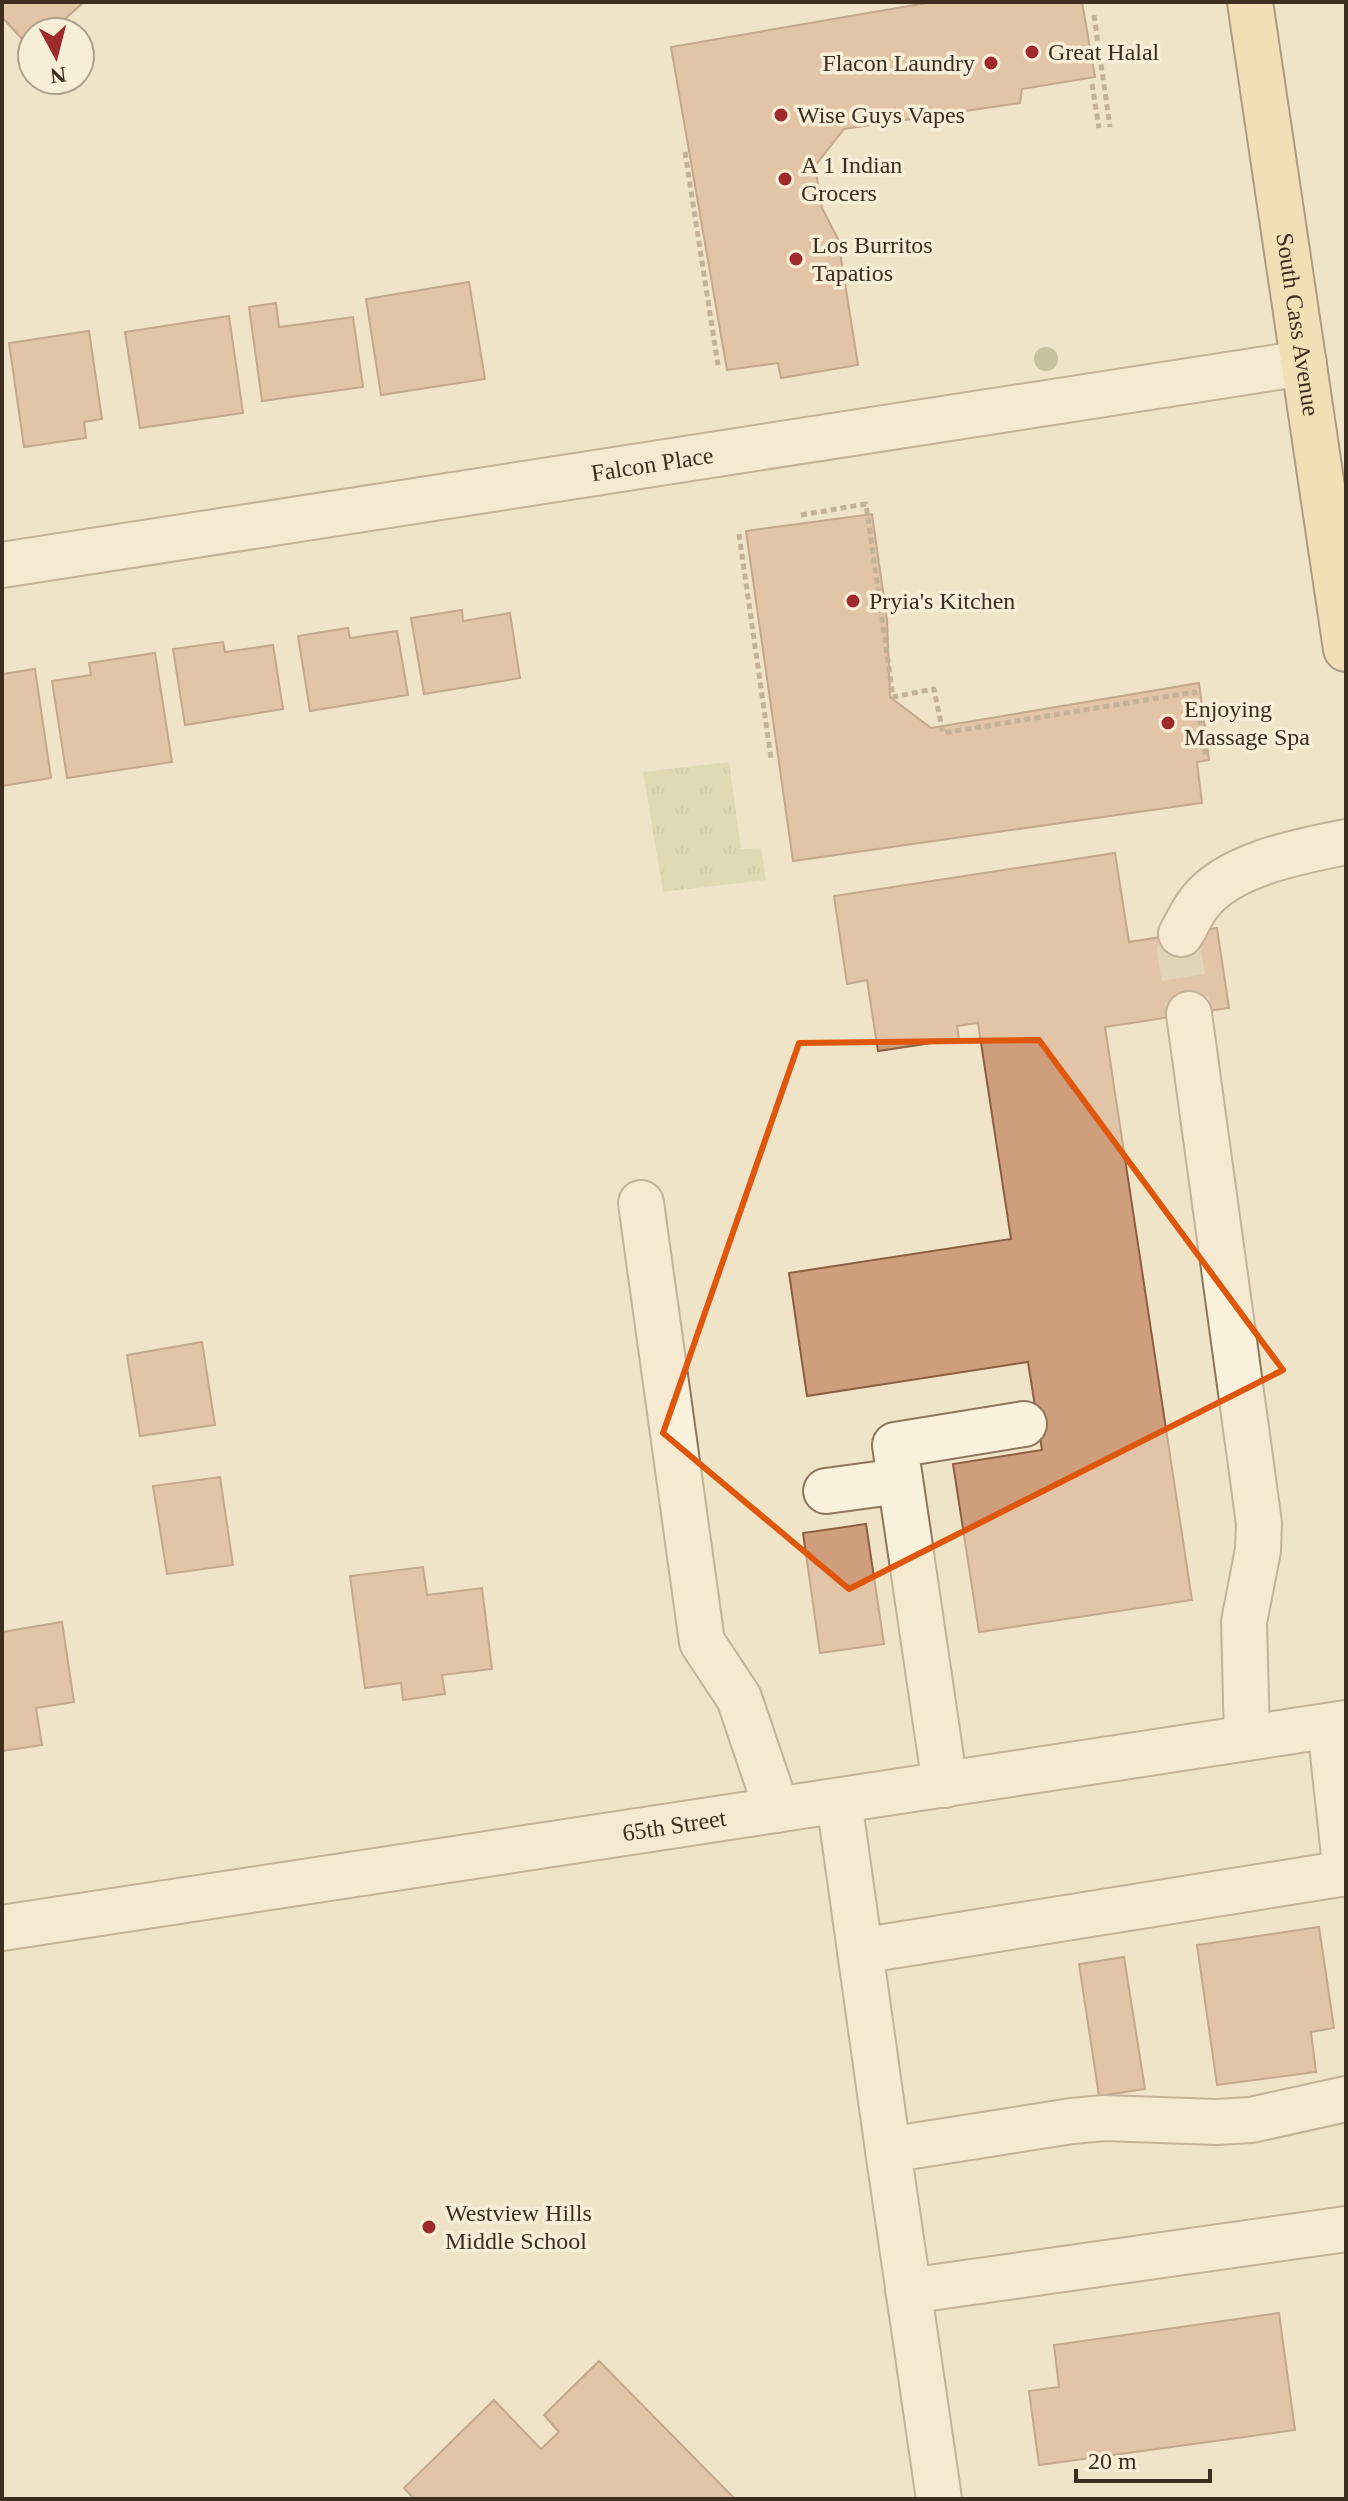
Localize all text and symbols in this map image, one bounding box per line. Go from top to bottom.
north arrow [16,16,96,96]
place label: Great Halal [1048,39,1160,65]
marker: Great Halal [1023,43,1041,61]
place label: Flacon Laundry [822,50,975,76]
marker: Flacon Laundry [982,54,1000,72]
text: N [49,62,68,89]
place label: Wise Guys Vapes [797,102,965,128]
marker: Wise Guys Vapes [772,106,790,124]
place label: A 1 Indian Grocers [801,152,902,206]
marker: A 1 Indian Grocers [776,170,794,188]
street label: South Cass Avenue [1271,231,1324,418]
place label: Los Burritos Tapatios [812,232,933,286]
marker: Los Burritos Tapatios [787,250,805,268]
street label: Falcon Place [589,442,715,486]
place label: Pryia's Kitchen [869,588,1015,614]
marker: Pryia's Kitchen [844,592,862,610]
place label: Enjoying Massage Spa [1184,696,1310,750]
marker: Enjoying Massage Spa [1159,714,1177,732]
street label: 65th Street [621,1805,728,1846]
place label: Westview Hills Middle School [445,2200,592,2254]
marker: Westview Hills Middle School [420,2218,438,2236]
scale bar [1076,2433,1210,2483]
text: 20 m [1088,2448,1137,2474]

